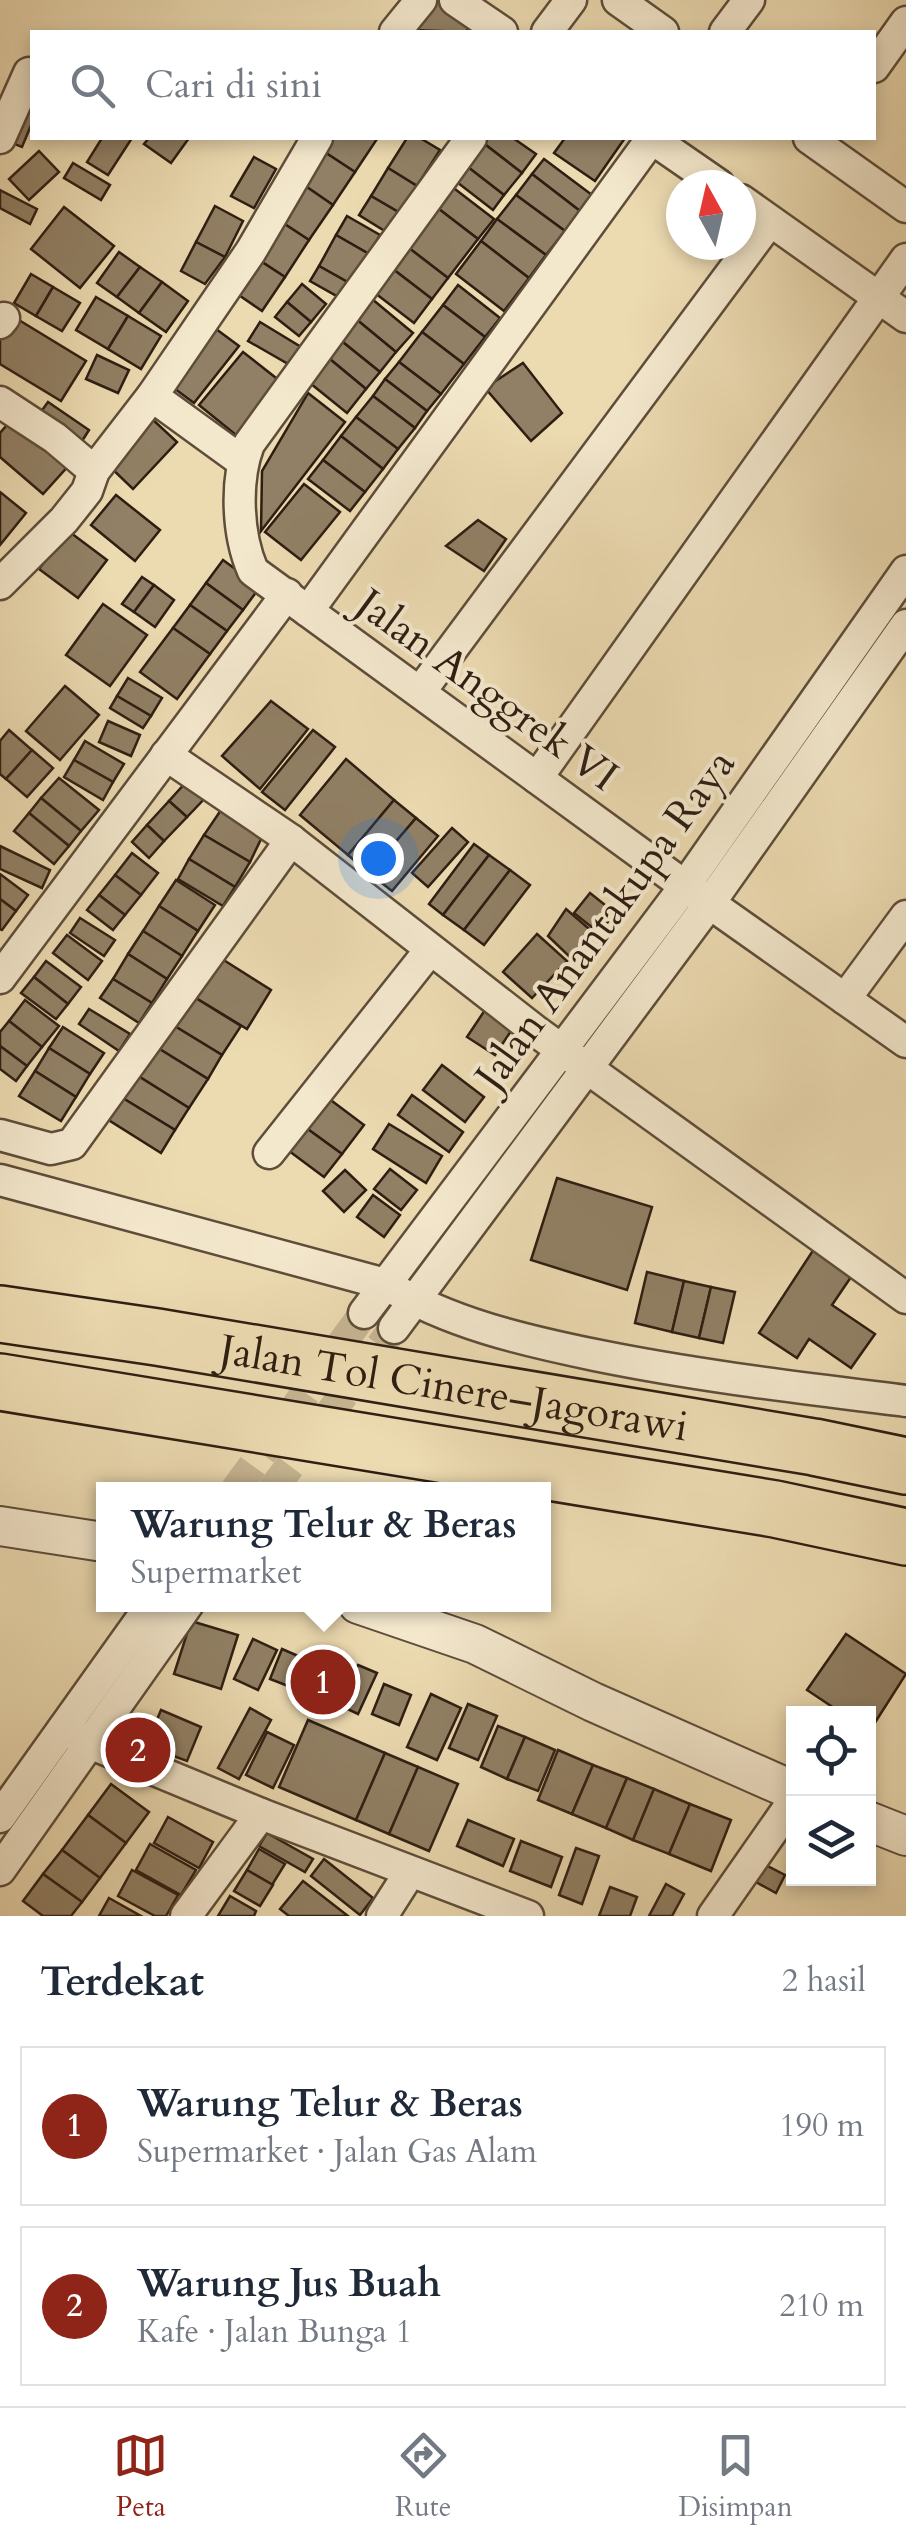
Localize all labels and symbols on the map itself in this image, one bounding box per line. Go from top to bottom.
north arrow [666,170,756,260]
street label: Jalan Anggrek VI [340,572,629,805]
street label: Jalan Anantakupa Raya [459,738,748,1107]
your location [353,833,404,884]
street label: Jalan Tol Cinere–Jagorawi [210,1320,692,1455]
pin: 1 [290,1644,356,1720]
pin: 2 [106,1712,170,1788]

